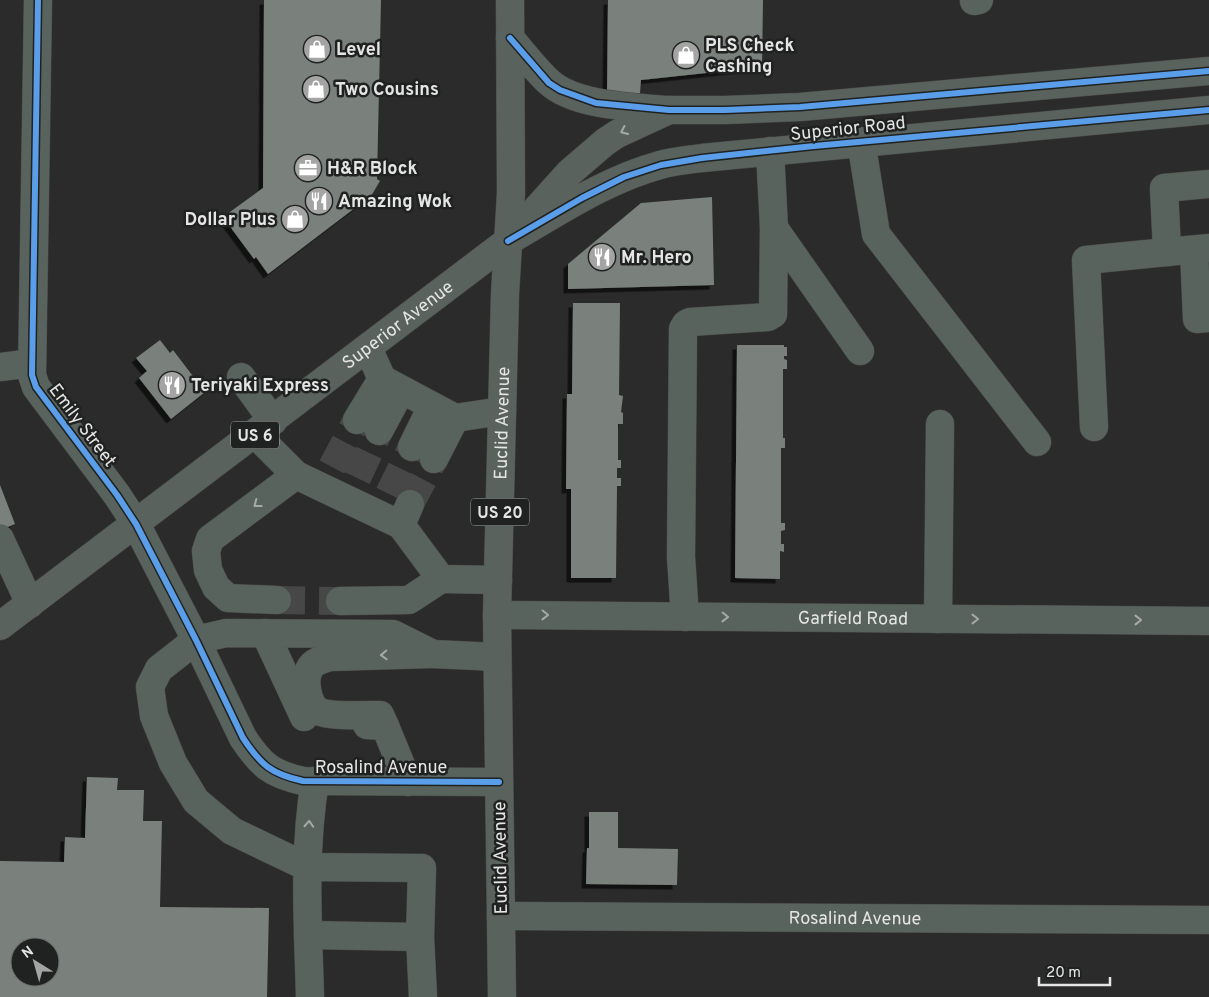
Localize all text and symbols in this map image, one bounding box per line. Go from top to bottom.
shop icon: Level [302,34,332,64]
place label: PLS Check Cashing [705,35,794,79]
place label: Level [336,39,381,62]
shop icon: PLS Check Cashing [671,40,701,70]
shop icon: Two Cousins [301,74,331,104]
place label: Two Cousins [335,79,439,102]
street label: Superior Road [789,112,907,147]
one-way arrow [621,124,630,134]
office icon: H&R Block [293,153,323,183]
place label: H&R Block [327,158,417,181]
restaurant icon: Amazing Wok [304,186,334,216]
place label: Amazing Wok [338,191,452,214]
shop icon: Dollar Plus [280,204,310,234]
place label: Dollar Plus [184,209,276,232]
restaurant icon: Mr. Hero [587,242,617,272]
place label: Mr. Hero [621,247,692,270]
street label: Superior Avenue [338,276,459,375]
street label: Euclid Avenue [490,366,516,480]
restaurant icon: Teriyaki Express [157,370,187,400]
place label: Teriyaki Express [191,375,329,398]
street label: Emily Street [43,380,121,472]
road number: US 6 [231,422,279,448]
one-way arrow [253,498,263,507]
road number: US 20 [471,498,529,526]
street label: Garfield Road [798,608,908,631]
one-way arrow [542,610,550,620]
one-way arrow [722,612,730,622]
one-way arrow [972,614,980,624]
one-way arrow [1134,615,1142,625]
one-way arrow [380,650,388,661]
street label: Rosalind Avenue [315,757,447,780]
street label: Euclid Avenue [489,801,514,915]
one-way arrow [303,820,314,828]
street label: Rosalind Avenue [789,908,921,931]
north arrow [10,937,60,987]
text: N [19,943,37,963]
scale bar [1039,954,1110,986]
text: 20 m [1046,964,1081,983]

